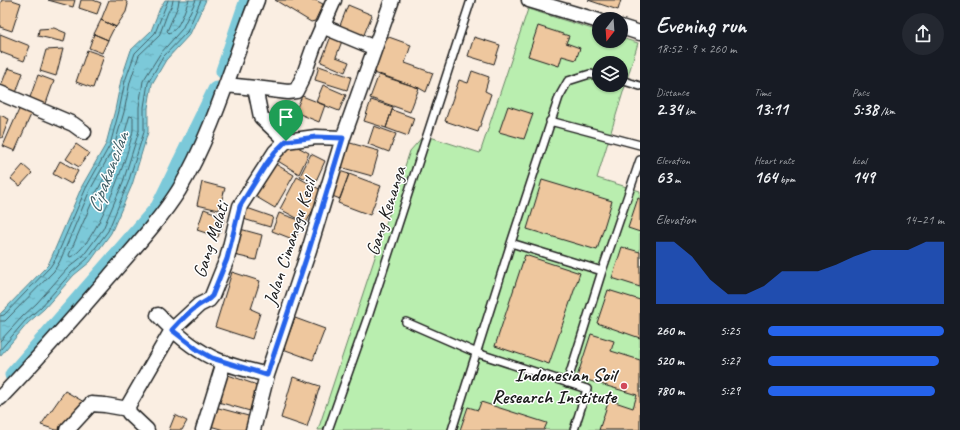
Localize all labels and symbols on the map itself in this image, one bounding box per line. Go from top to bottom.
north arrow [592,12,628,48]
pin [269,100,303,141]
water label: Cipakancilan [81,126,136,216]
street label: Gang Kenanga [360,162,412,259]
street label: Jalan Cimanggu Kecil [258,172,323,309]
street label: Gang Melati [187,197,235,281]
place label: Indonesian Soil Research Institute [492,363,620,409]
marker: Indonesian Soil Research Institute [619,381,629,391]

